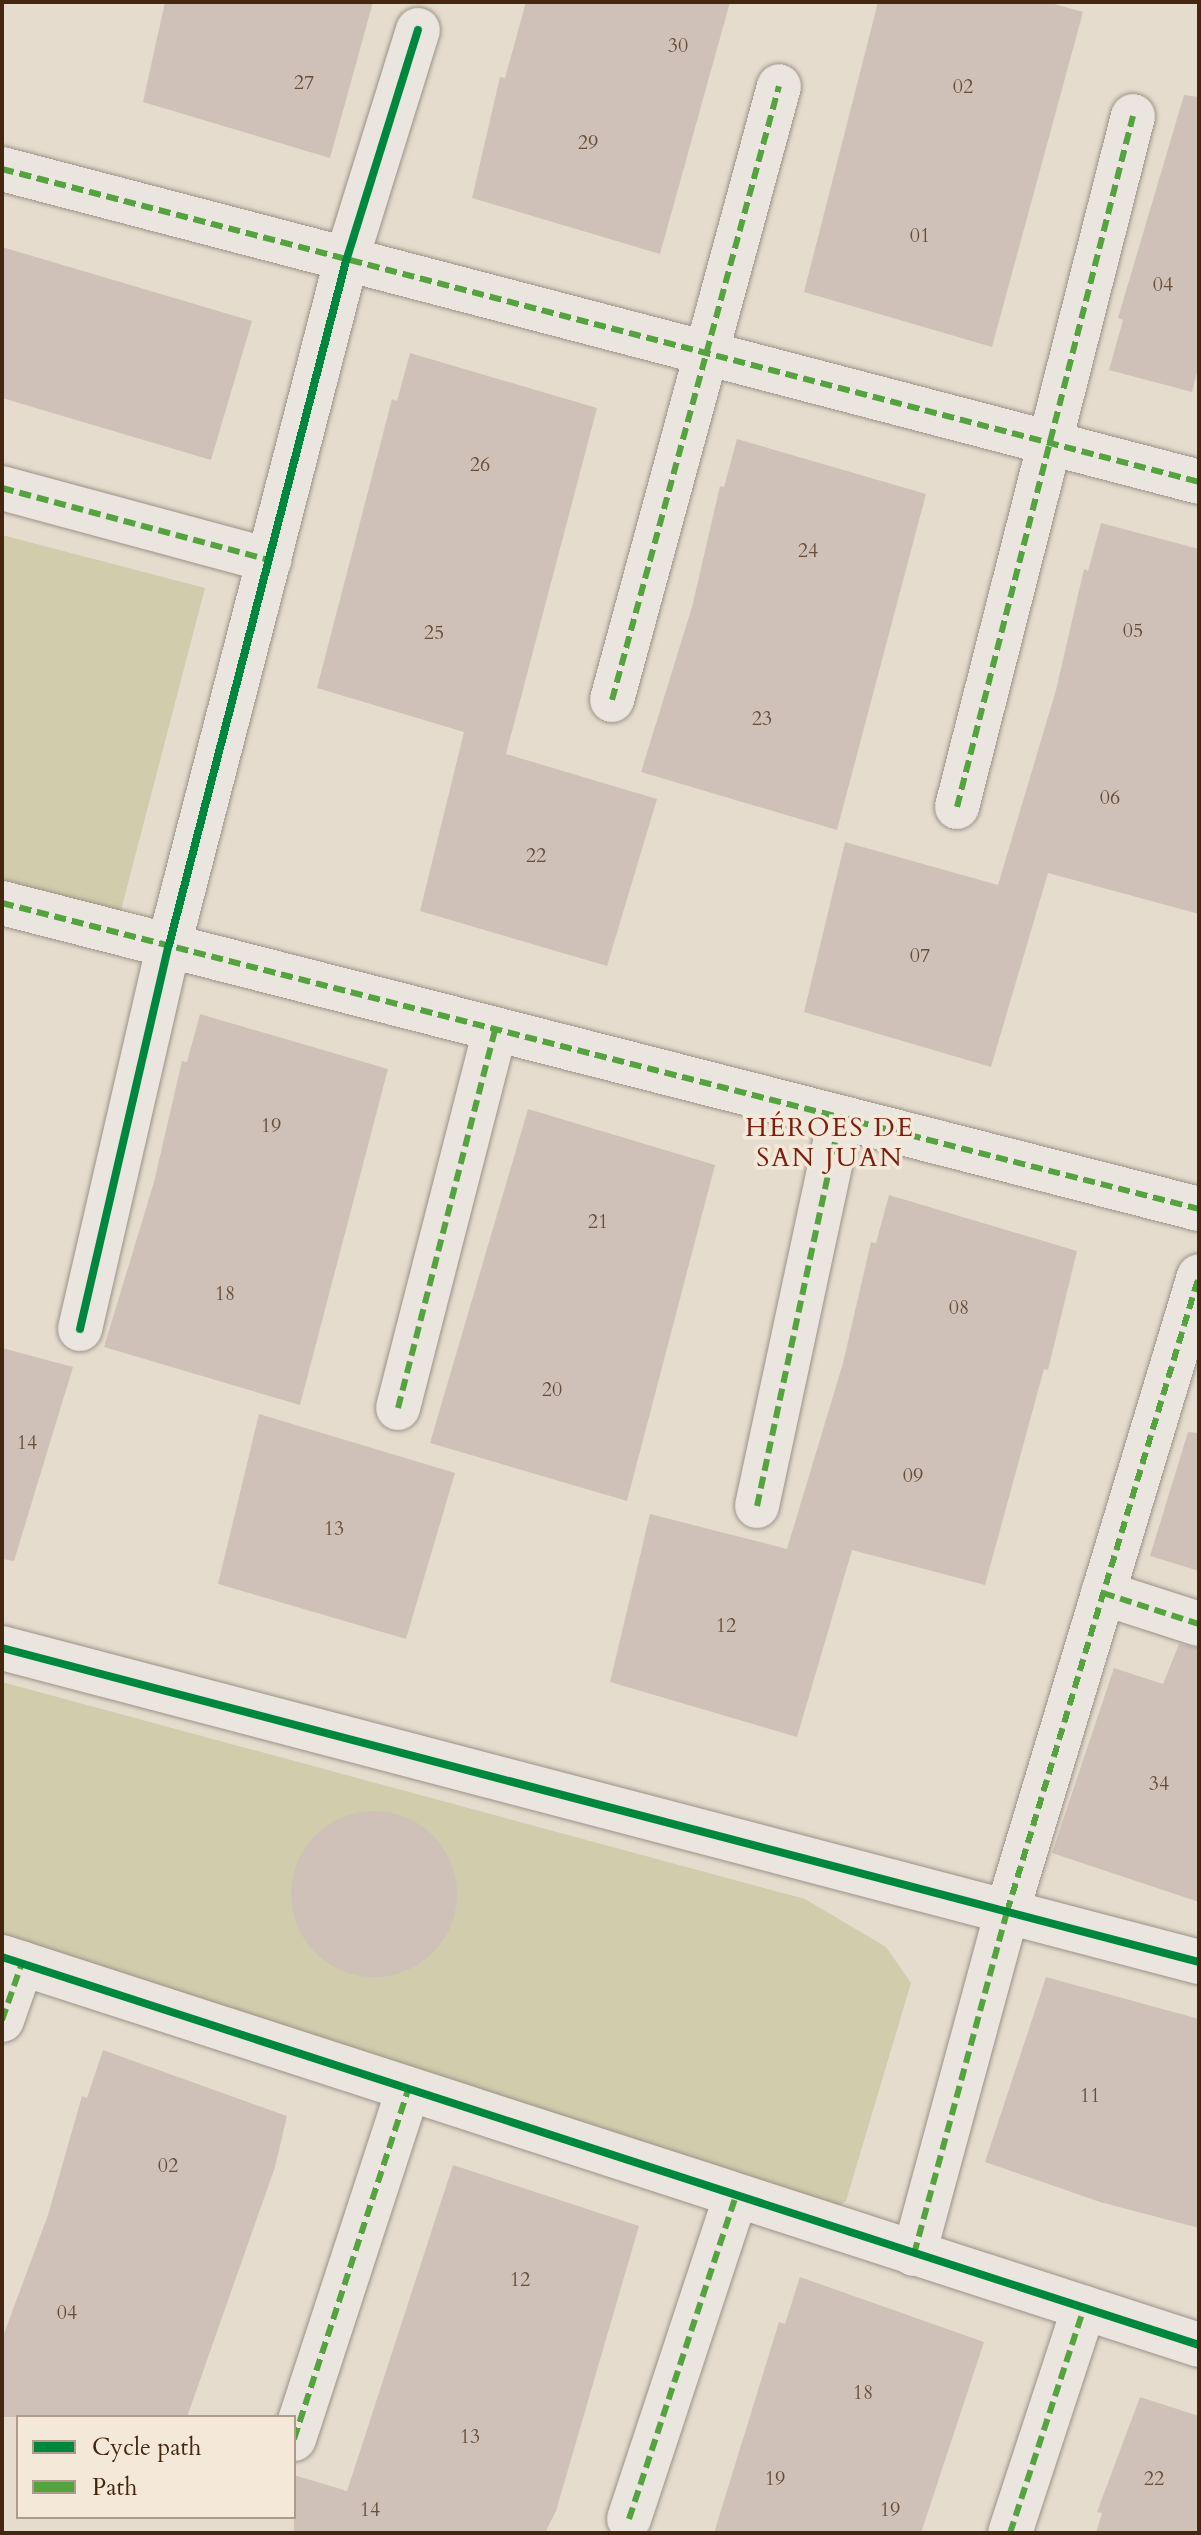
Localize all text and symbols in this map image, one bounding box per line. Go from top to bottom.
house number: 30 [668,33,688,57]
house number: 27 [294,70,314,94]
house number: 02 [953,74,973,98]
house number: 29 [578,130,598,154]
house number: 01 [910,223,930,247]
house number: 04 [1153,272,1173,296]
house number: 26 [470,452,490,476]
house number: 24 [798,538,818,562]
house number: 05 [1123,618,1143,642]
house number: 25 [424,620,444,644]
house number: 23 [752,706,772,730]
house number: 06 [1100,785,1120,809]
house number: 22 [526,843,546,867]
house number: 07 [910,943,930,967]
district label: HÉROES DE SAN JUAN [745,1112,915,1174]
house number: 19 [261,1113,281,1137]
house number: 21 [588,1209,608,1233]
house number: 18 [215,1281,235,1305]
house number: 08 [949,1295,969,1319]
house number: 20 [542,1377,562,1401]
house number: 14 [17,1430,37,1454]
house number: 09 [903,1463,923,1487]
house number: 13 [324,1516,344,1540]
house number: 12 [716,1613,736,1637]
house number: 34 [1149,1771,1169,1795]
house number: 11 [1080,2083,1100,2107]
house number: 02 [158,2153,178,2177]
house number: 12 [510,2267,530,2291]
house number: 04 [57,2300,77,2324]
house number: 18 [853,2380,873,2404]
legend [16,2415,296,2519]
house number: 13 [460,2424,480,2448]
text: Cycle path [92,2431,201,2464]
house number: 19 [765,2466,785,2490]
house number: 22 [1144,2466,1164,2490]
text: Path [92,2471,137,2504]
house number: 14 [360,2497,380,2521]
house number: 19 [880,2497,900,2521]

